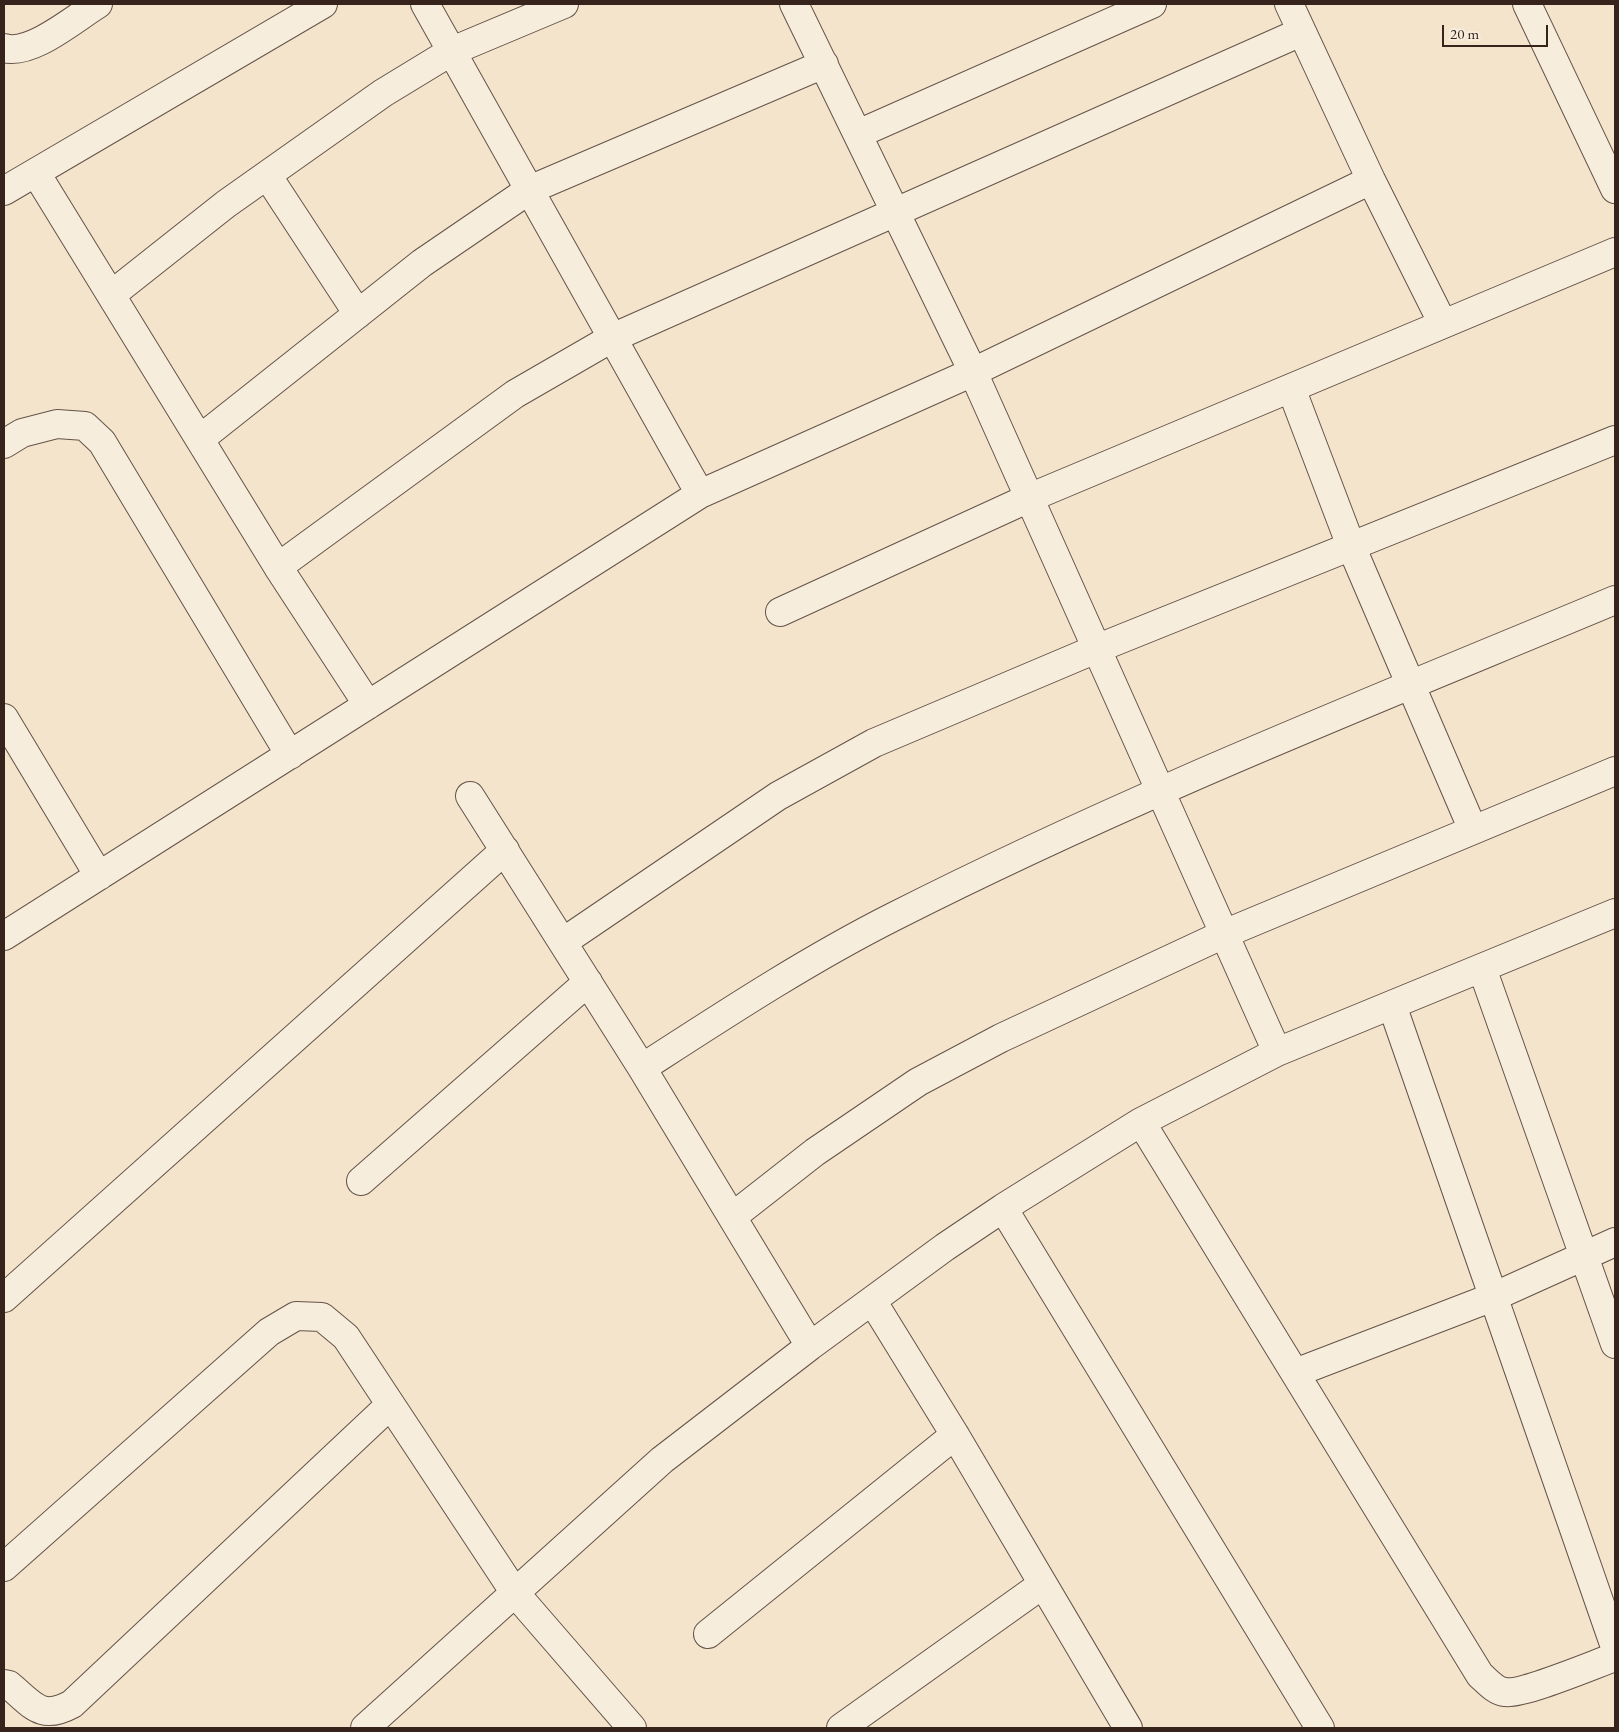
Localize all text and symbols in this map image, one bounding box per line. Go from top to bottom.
scale bar [1444,15,1550,47]
text: 20 m [1450,24,1479,43]

